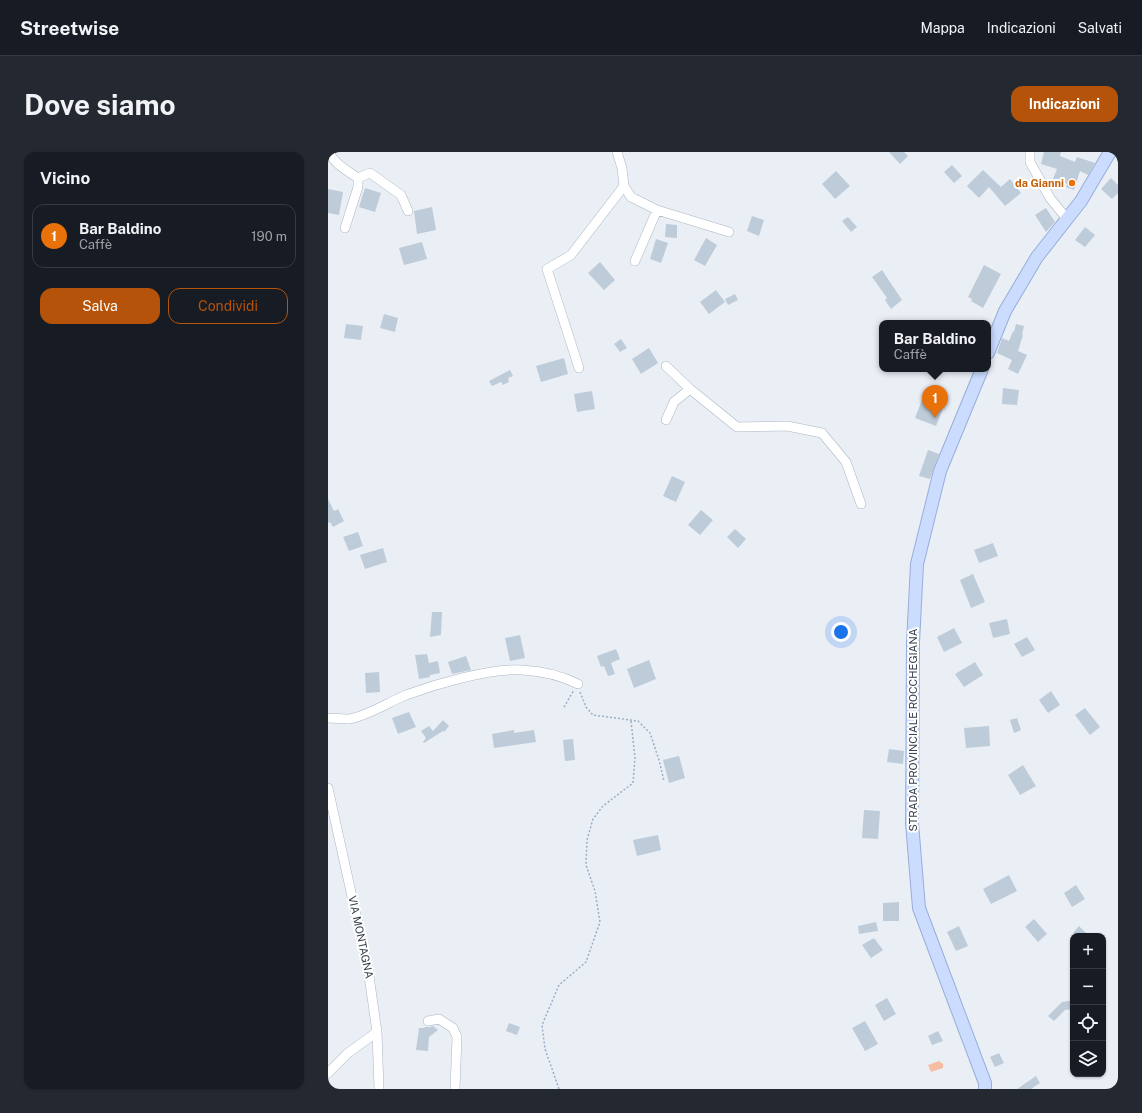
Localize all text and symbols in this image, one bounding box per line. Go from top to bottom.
text: Streetwise [20,17,119,39]
text: Mappa [920,20,965,36]
text: Indicazioni [987,20,1056,36]
text: Salvati [1078,20,1122,36]
button: Indicazioni [1011,86,1118,122]
text: Dove siamo [24,88,176,121]
text: Vicino [40,168,90,188]
place label: da Gianni [1015,177,1064,189]
marker: da Gianni [1067,178,1077,188]
text: Bar Baldino [79,220,161,237]
text: 1 [51,229,57,244]
text: 190 m [251,229,287,244]
text: Caffè [79,237,112,252]
button: Salva [40,288,160,324]
button: Condividi [168,288,288,324]
popup [879,320,991,372]
text: Bar Baldino [894,330,976,347]
text: Caffè [894,347,927,362]
pin: 1 [922,385,948,418]
your location [831,622,851,642]
street label: STRADA PROVINCIALE ROCCHEGIANA [907,628,919,832]
street label: VIA MONTAGNA [346,895,376,980]
map controls [1070,933,1106,1077]
button: + [1070,933,1106,969]
button: − [1070,969,1106,1005]
button: locate [1070,1005,1106,1041]
button: layers [1070,1041,1106,1077]

